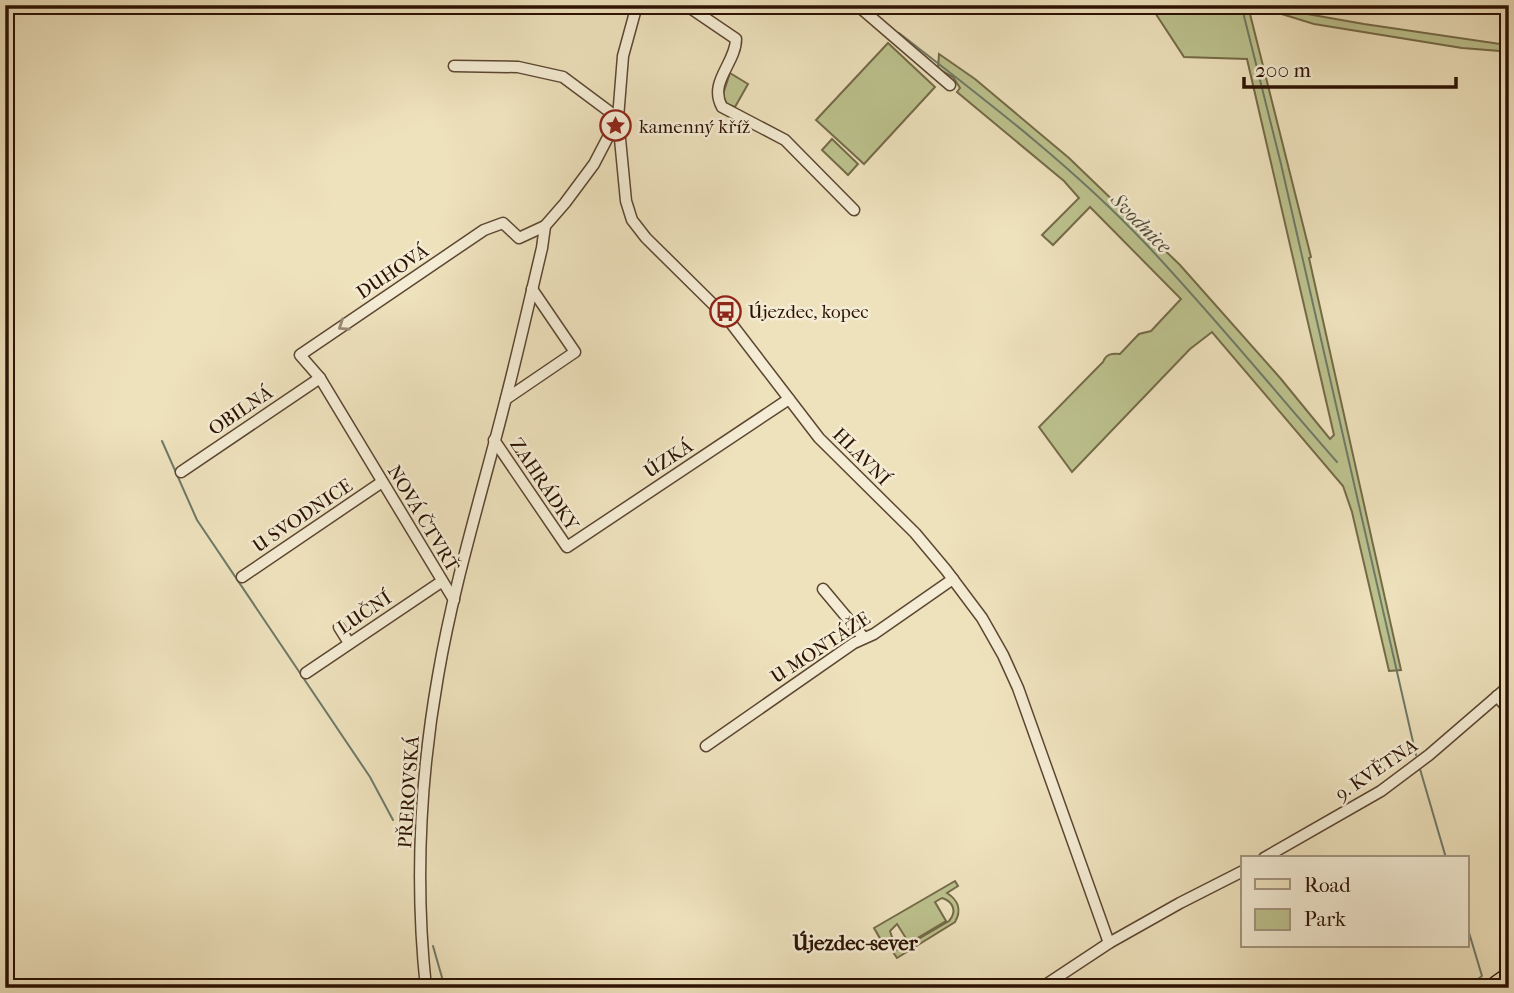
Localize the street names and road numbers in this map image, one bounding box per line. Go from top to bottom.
street label: DUHOVÁ [352,239,433,304]
street label: OBILNÁ [204,381,277,440]
street label: HLAVNÍ [828,423,895,490]
street label: ZAHRÁDKY [505,434,584,536]
street label: ÚZKÁ [640,435,698,483]
street label: NOVÁ ČTVRŤ [383,461,465,576]
street label: U SVODNICE [248,474,357,557]
street label: LUČNÍ [333,586,396,639]
street label: U MONTÁŽE [766,606,875,688]
street label: 9. KVĚTNA [1331,733,1422,805]
street label: PŘEROVSKÁ [393,734,424,849]

